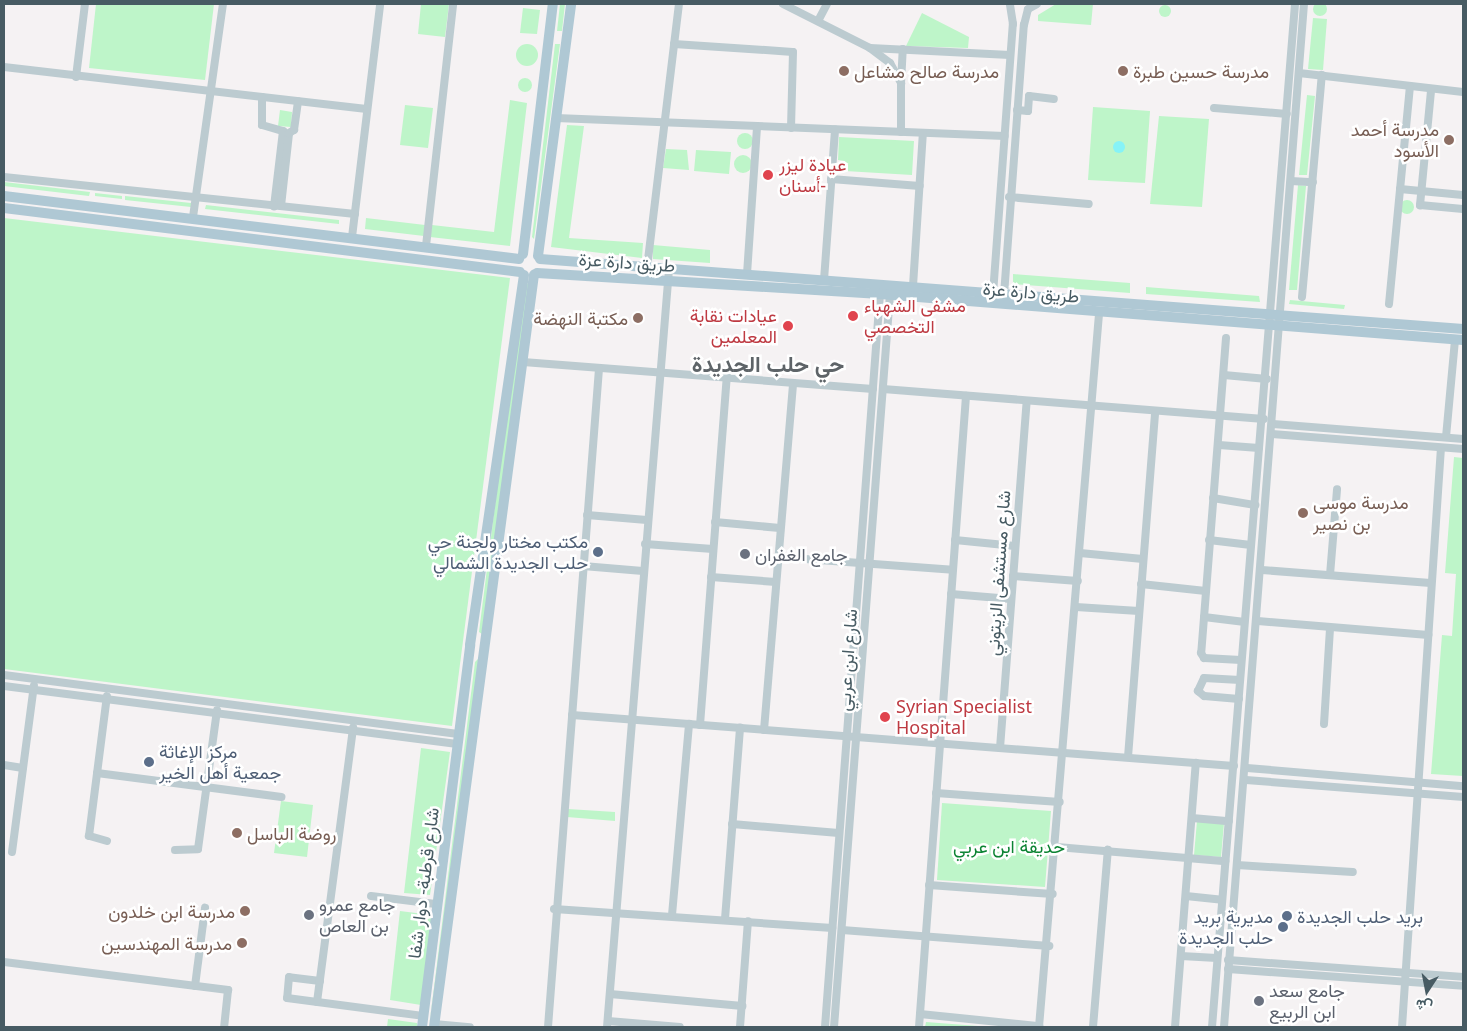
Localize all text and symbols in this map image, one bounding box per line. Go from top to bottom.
place label: مدرسة صالح مشاعل [854,60,999,82]
place label: مدرسة حسين طبرة [1133,60,1269,82]
marker: مدرسة صالح مشاعل [838,65,850,77]
marker: مدرسة حسين طبرة [1117,65,1129,77]
place label: مدرسة أحمد الأسود [1351,119,1439,162]
marker: مدرسة أحمد الأسود [1443,134,1455,146]
place label: عيادة ليزر أسنان- [779,154,846,196]
marker: عيادة ليزر أسنان- [761,168,775,182]
street label: طريق دارة عزة [578,248,676,276]
street label: طريق دارة عزة [982,277,1080,307]
place label: مشفى الشهباء التخصصي [864,295,966,338]
place label: عيادات نقابة المعلمين [690,305,777,348]
place label: مكتبة النهضة [533,307,628,329]
marker: مشفى الشهباء التخصصي [846,309,860,323]
marker: مكتبة النهضة [632,312,644,324]
marker: عيادات نقابة المعلمين [781,319,795,333]
district label: حي حلب الجديدة [692,351,844,377]
street label: شارع مستشفى الزيتوني [981,490,1015,656]
place label: مدرسة موسى بن نصير [1313,492,1409,534]
marker: مدرسة موسى بن نصير [1297,507,1309,519]
place label: مكتب مختار ولجنة حي حلب الجديدة الشمالي [428,531,588,574]
place label: جامع الغفران [755,543,848,565]
marker: مكتب مختار ولجنة حي حلب الجديدة الشمالي [592,546,604,558]
marker: جامع الغفران [739,548,751,560]
street label: شارع ابن عربي [833,608,861,712]
place label: Syrian Specialist Hospital [896,696,1032,739]
marker: Syrian Specialist Hospital [878,710,892,724]
place label: مركز الإغاثة جمعية أهل الخير [159,741,281,784]
marker: مركز الإغاثة جمعية أهل الخير [143,756,155,768]
street label: شارع قرطبة- دوار شفا [403,806,443,960]
place label: روضة الباسل [247,822,337,844]
marker: روضة الباسل [231,827,243,839]
park label: حديقة ابن عربي [953,835,1065,857]
place label: جامع عمرو بن العاص [319,894,395,936]
place label: مدرسة ابن خلدون [108,900,235,922]
marker: مدرسة ابن خلدون [239,905,251,917]
place label: بريد حلب الجديدة [1297,905,1423,927]
place label: مديرية بريد حلب الجديدة [1179,906,1273,949]
marker: جامع عمرو بن العاص [303,909,315,921]
marker: بريد حلب الجديدة [1281,910,1293,922]
marker: مديرية بريد حلب الجديدة [1277,921,1289,933]
place label: مدرسة المهندسين [101,932,232,954]
marker: مدرسة المهندسين [236,937,248,949]
north arrow [1402,966,1452,1016]
place label: جامع سعد ابن الربيع [1269,980,1345,1022]
marker: جامع سعد ابن الربيع [1253,995,1265,1007]
text: ش [1414,995,1434,1017]

